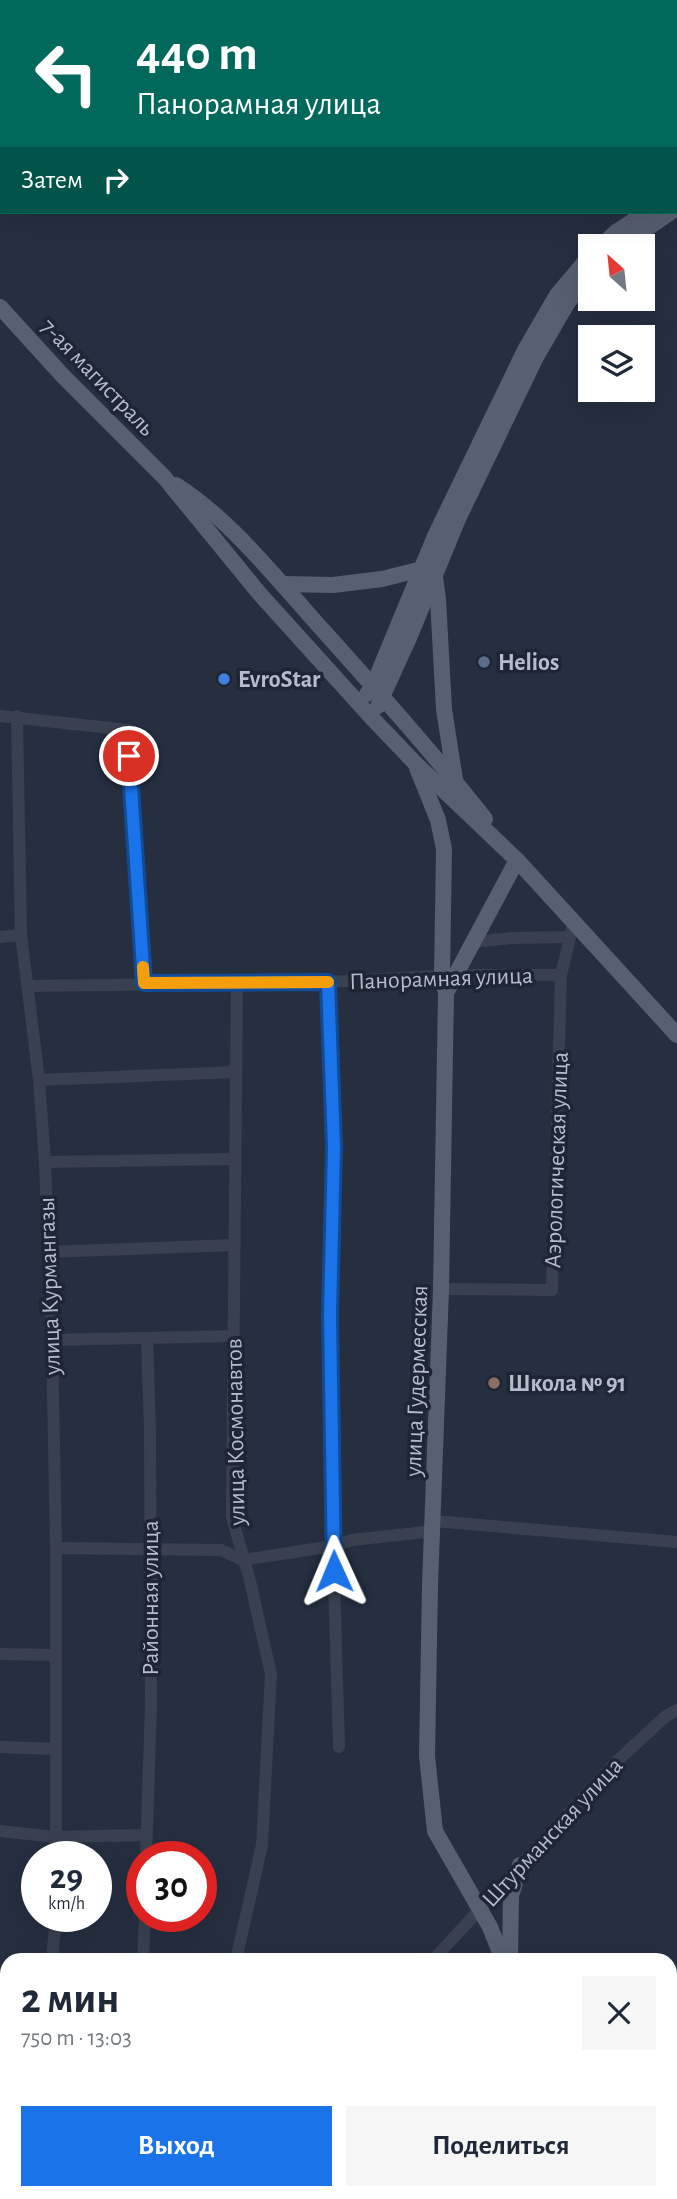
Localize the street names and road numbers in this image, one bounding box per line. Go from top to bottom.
street label: 7-ая магистраль [36,315,159,441]
street label: Панорамная улица [349,964,533,994]
street label: Аэрологическая улица [541,1051,573,1269]
street label: улица Курмангазы [35,1197,65,1376]
street label: улица Гудермесская [402,1285,432,1478]
street label: улица Космонавтов [222,1338,250,1527]
street label: Районная улица [139,1520,163,1676]
street label: Штурманская улица [478,1753,628,1912]

